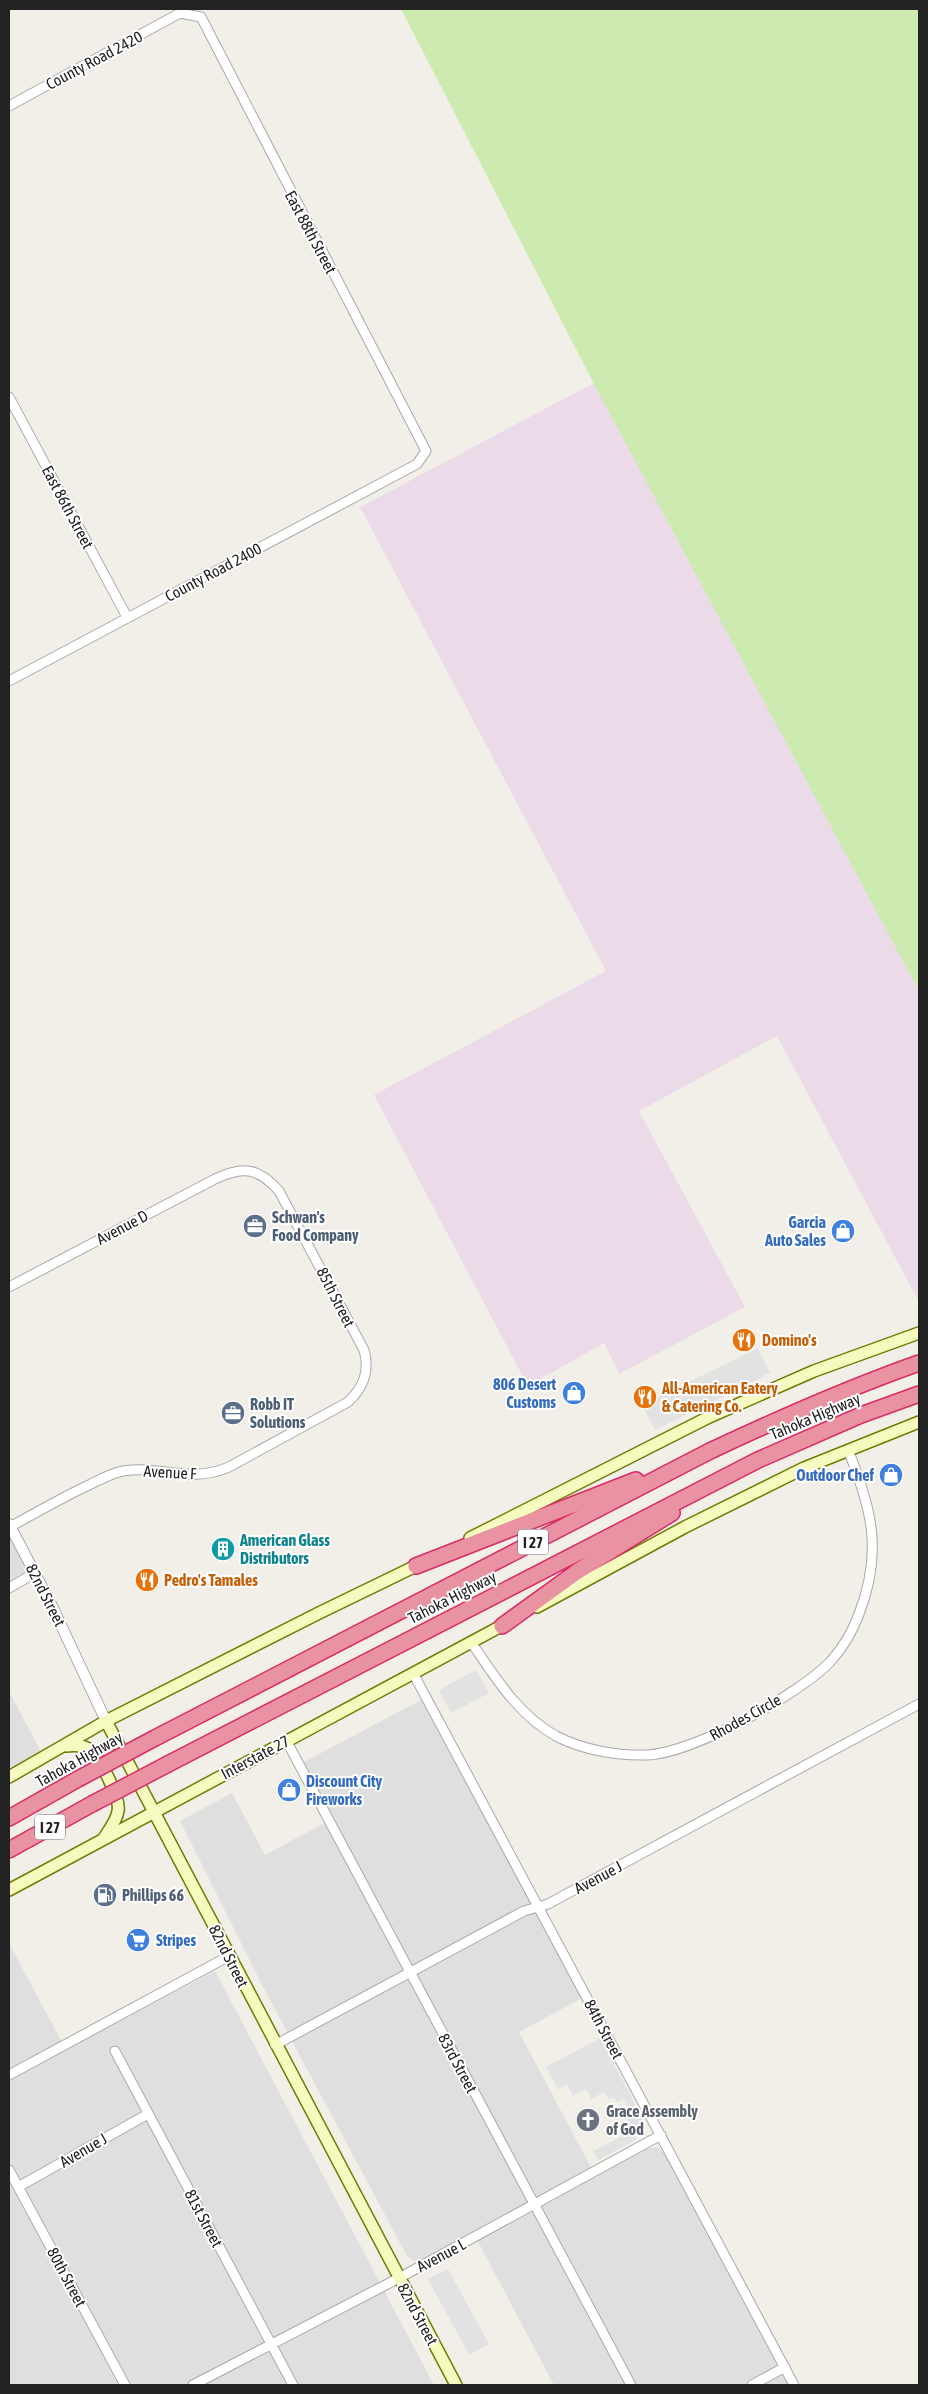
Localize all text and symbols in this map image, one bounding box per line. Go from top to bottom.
street label: County Road 2420 [43,27,146,94]
street label: East 88th Street [282,187,341,277]
street label: East 86th Street [39,462,98,552]
street label: County Road 2400 [162,539,265,606]
street label: Avenue D [93,1206,151,1248]
place label: Schwan's Food Company [272,1208,359,1244]
office icon: Schwan's Food Company [242,1213,268,1239]
place label: Garcia Auto Sales [764,1213,826,1249]
shop icon: Garcia Auto Sales [830,1218,856,1244]
street label: 85th Street [313,1264,359,1330]
restaurant icon: Domino's [731,1327,757,1353]
place label: Domino's [762,1331,817,1349]
place label: 806 Desert Customs [493,1375,556,1411]
place label: All-American Eatery & Catering Co. [661,1379,778,1415]
shop icon: 806 Desert Customs [561,1380,587,1406]
restaurant icon: All-American Eatery & Catering Co. [632,1384,658,1410]
street label: Tahoka Highway [767,1389,864,1444]
place label: Robb IT Solutions [250,1395,306,1431]
office icon: Robb IT Solutions [220,1400,246,1426]
street label: Avenue F [143,1462,197,1482]
shop icon: Outdoor Chef [878,1462,904,1488]
place label: Outdoor Chef [796,1466,875,1484]
road number: I 27 [518,1530,548,1554]
place label: American Glass Distributors [239,1531,330,1567]
building icon: American Glass Distributors [210,1536,236,1562]
street label: 82nd Street [23,1561,70,1630]
restaurant icon: Pedro's Tamales [134,1567,160,1593]
street label: Tahoka Highway [405,1567,500,1628]
place label: Pedro's Tamales [164,1571,258,1589]
street label: Rhodes Circle [706,1690,784,1744]
street label: Tahoka Highway [33,1728,126,1791]
street label: Interstate 27 [218,1731,292,1783]
place label: Discount City Fireworks [306,1772,383,1808]
shop icon: Discount City Fireworks [276,1777,302,1803]
road number: I 27 [35,1814,65,1840]
street label: Avenue J [571,1857,625,1897]
fuel station icon: Phillips 66 [92,1882,118,1908]
place label: Phillips 66 [122,1886,184,1904]
street label: 82nd Street [206,1922,253,1991]
supermarket icon: Stripes [125,1927,151,1953]
place label: Stripes [156,1931,197,1949]
street label: 84th Street [581,1996,627,2062]
street label: 83rd Street [435,2030,481,2096]
place label: Grace Assembly of God [606,2102,698,2138]
church icon: Grace Assembly of God [575,2107,601,2133]
street label: Avenue J [56,2129,110,2171]
street label: 81st Street [181,2186,227,2250]
street label: Avenue L [414,2234,469,2275]
street label: 80th Street [44,2244,90,2310]
street label: 82nd Street [394,2280,442,2348]

